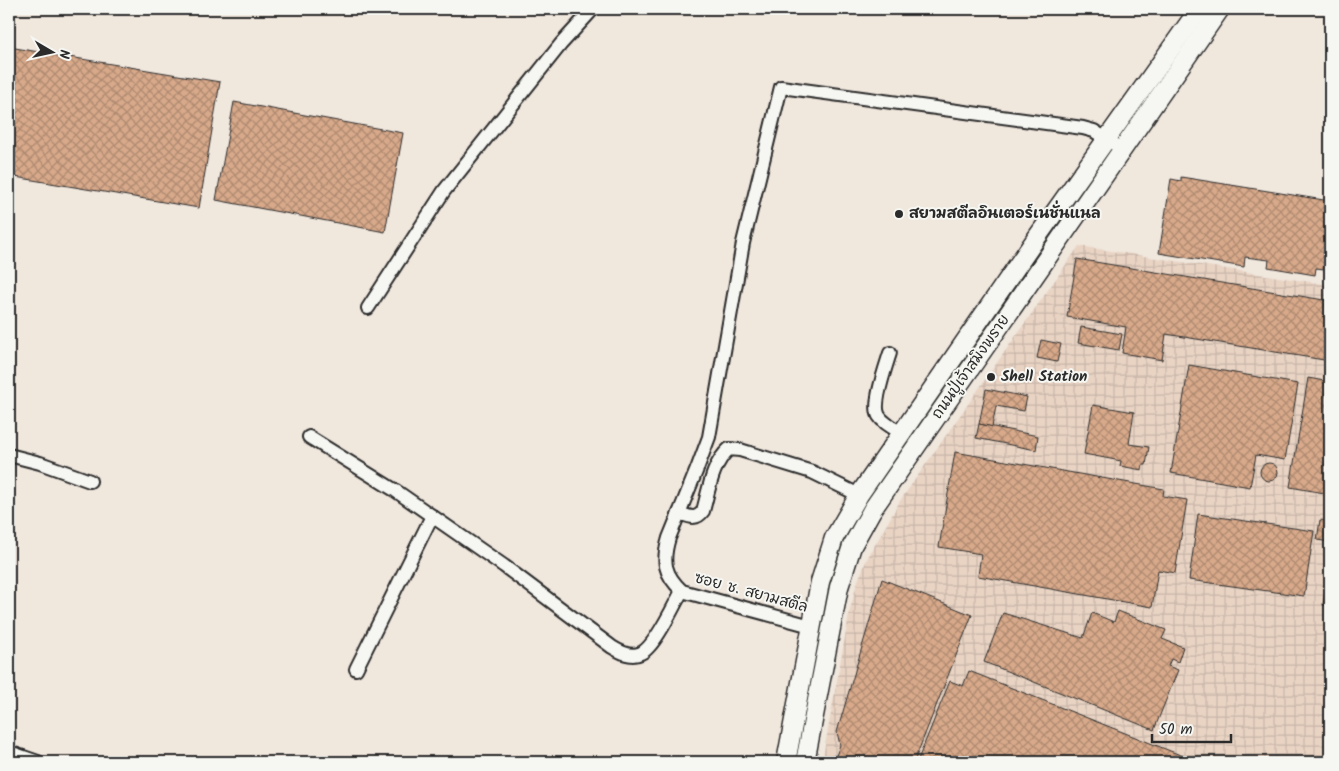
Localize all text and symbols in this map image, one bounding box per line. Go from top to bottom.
north arrow [28,28,78,78]
text: N [52,48,75,60]
place label: สยามสตีลอินเตอร์เนชั่นแนล [909,200,1101,226]
marker: สยามสตีลอินเตอร์เนชั่นแนล [893,208,905,220]
street label: ถนนปู่เจ้าสมิงพราย [926,310,1016,424]
place label: Shell Station [1001,365,1087,389]
marker: Shell Station [985,371,997,383]
street label: ซอย ช. สยามสตีล [692,566,810,620]
scale bar [1152,711,1230,743]
text: 50 m [1159,718,1193,742]

